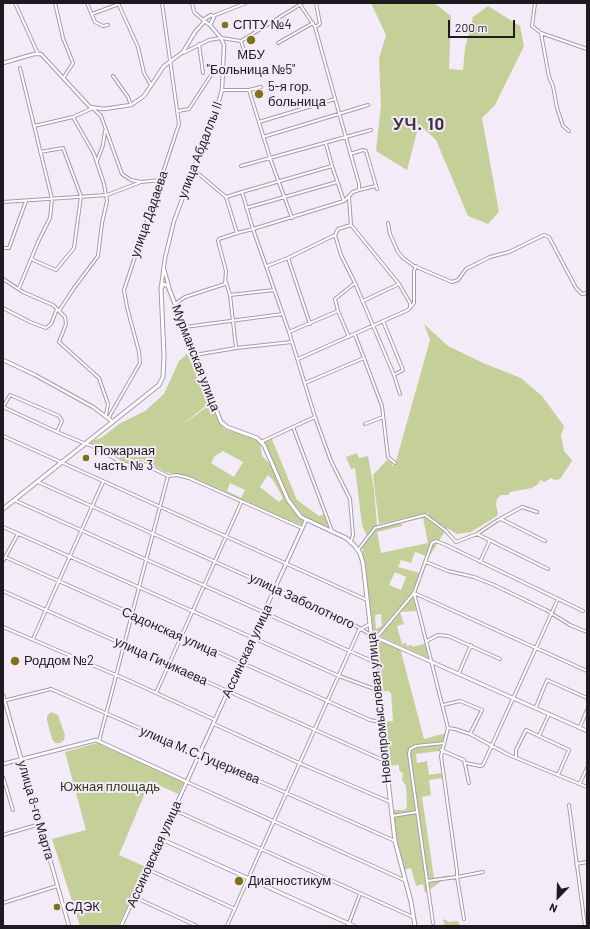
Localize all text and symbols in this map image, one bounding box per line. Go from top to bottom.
scale bar [450,12,517,38]
place label: СПТУ №4 [233,17,292,33]
marker: СПТУ №4 [220,20,230,30]
text: 200 m [455,20,487,34]
marker: МБУ "Больница №5" [245,34,257,46]
place label: МБУ "Больница №5" [206,47,296,78]
place label: 5-я гор. больница [268,79,326,110]
marker: 5-я гор. больница [253,88,265,100]
street label: улица Абдаллы II [174,99,226,201]
district label: УЧ. 10 [393,114,445,134]
street label: улица Дадаева [127,169,171,259]
street label: Мурманская улица [168,302,224,414]
place label: Пожарная часть № 3 [94,443,155,474]
marker: Пожарная часть № 3 [81,453,91,463]
street label: улица Заболотного [247,570,357,632]
street label: Ассинская улица [219,602,275,700]
street label: Садонская улица [119,604,221,660]
street label: Новопромысловая улица [363,632,395,784]
street label: улица Гичикаева [112,633,210,689]
place label: Роддом №2 [24,653,94,669]
marker: Роддом №2 [9,655,21,667]
street label: улица М.С.Гуцериева [138,723,262,787]
street label: улица 8-го Марта [14,758,58,862]
park label: Южная площадь [60,779,160,795]
street label: Ассиновская улица [123,798,185,910]
place label: Диагностикум [248,873,331,889]
marker: Диагностикум [233,875,245,887]
north arrow [538,877,578,917]
place label: СДЭК [65,899,100,915]
text: N [547,901,559,916]
marker: СДЭК [52,902,62,912]

